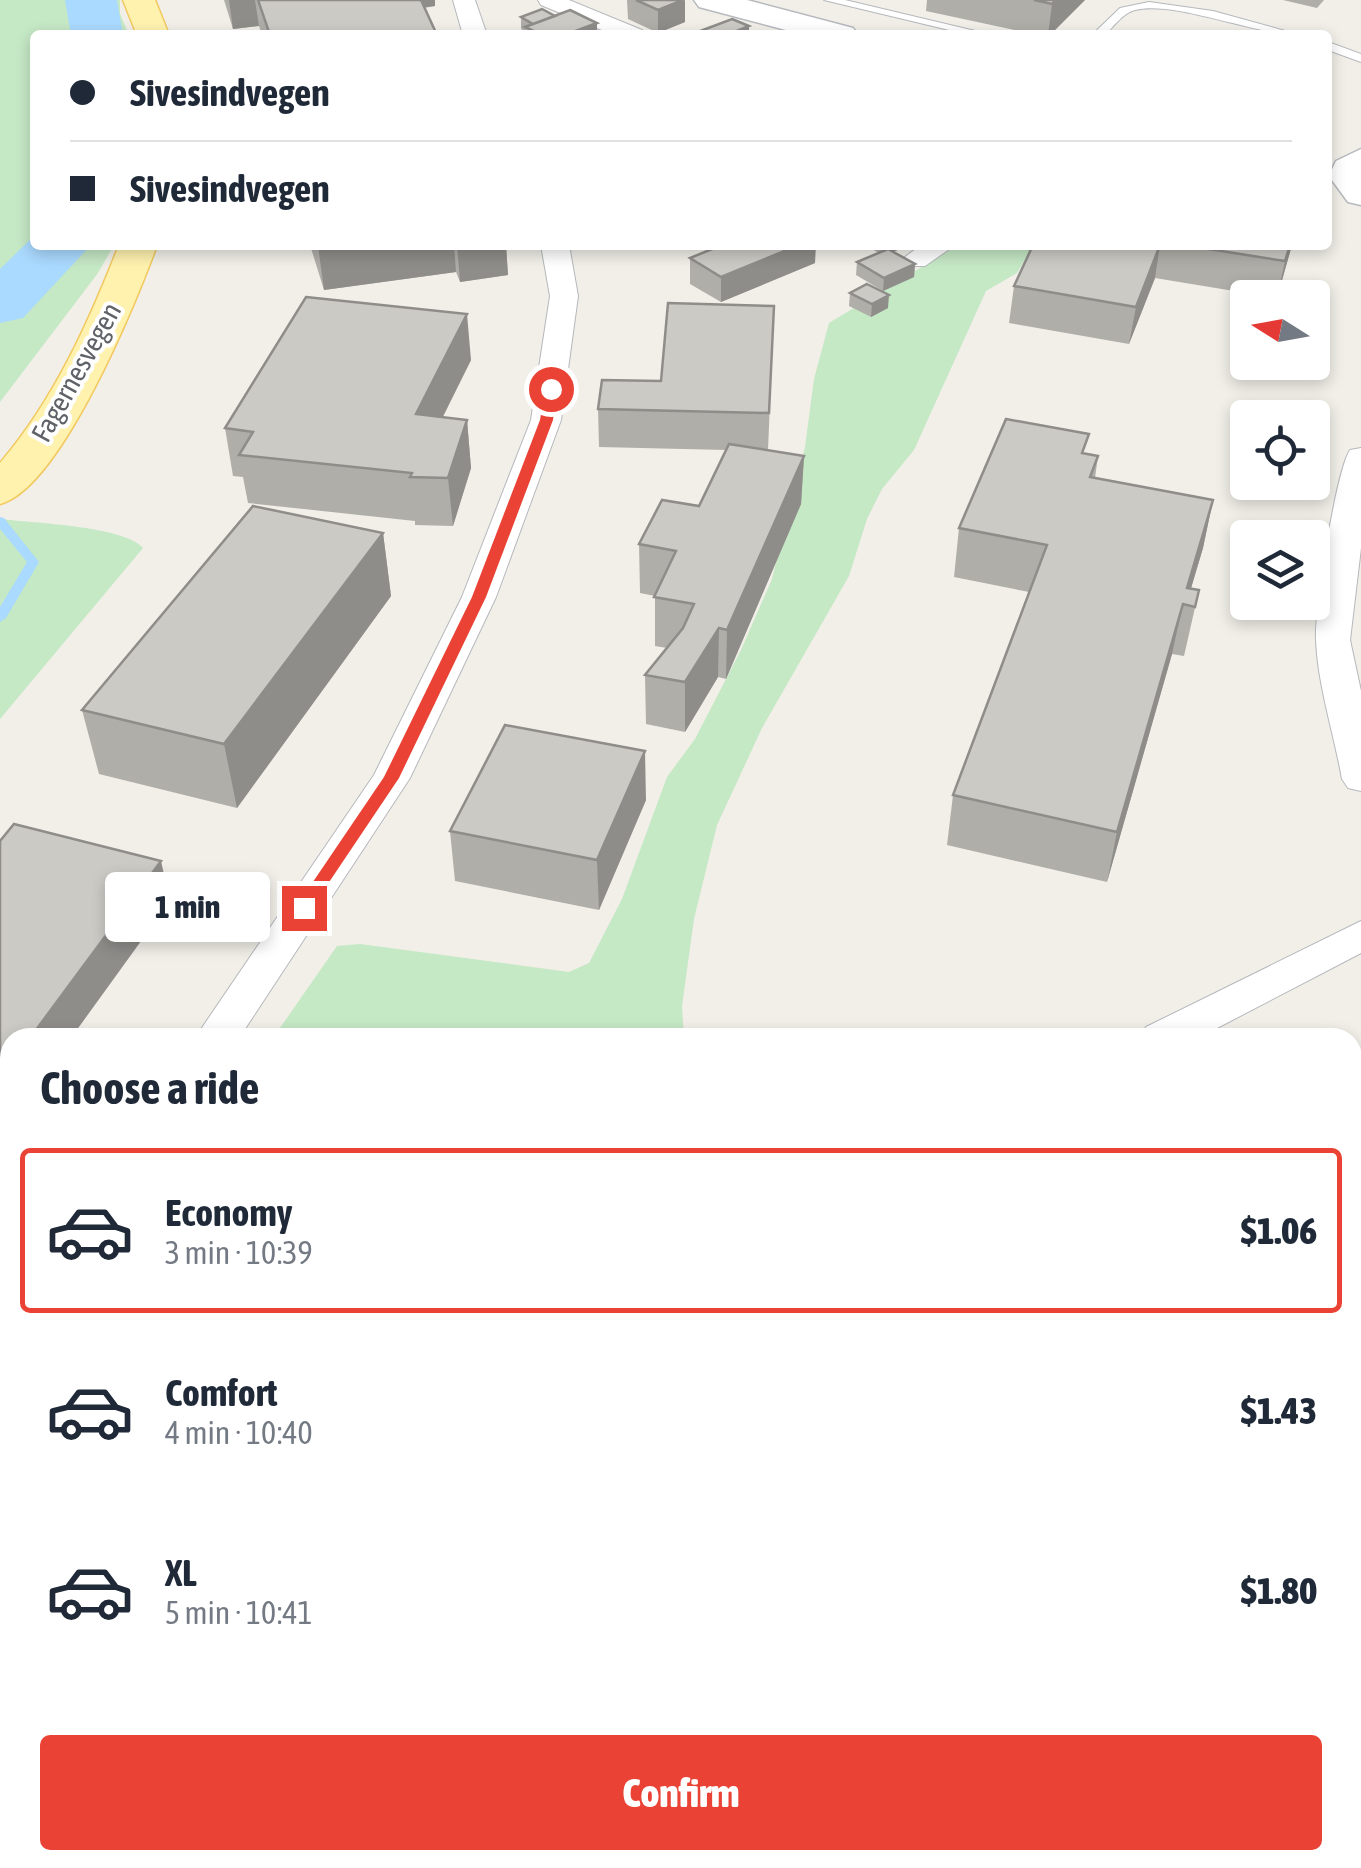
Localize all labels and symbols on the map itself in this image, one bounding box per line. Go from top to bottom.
north arrow [1230,280,1330,380]
street label: Fagernesvegen [25,297,127,447]
route start [529,367,574,412]
callout: 1 min [104,873,269,943]
route end [282,886,327,931]

